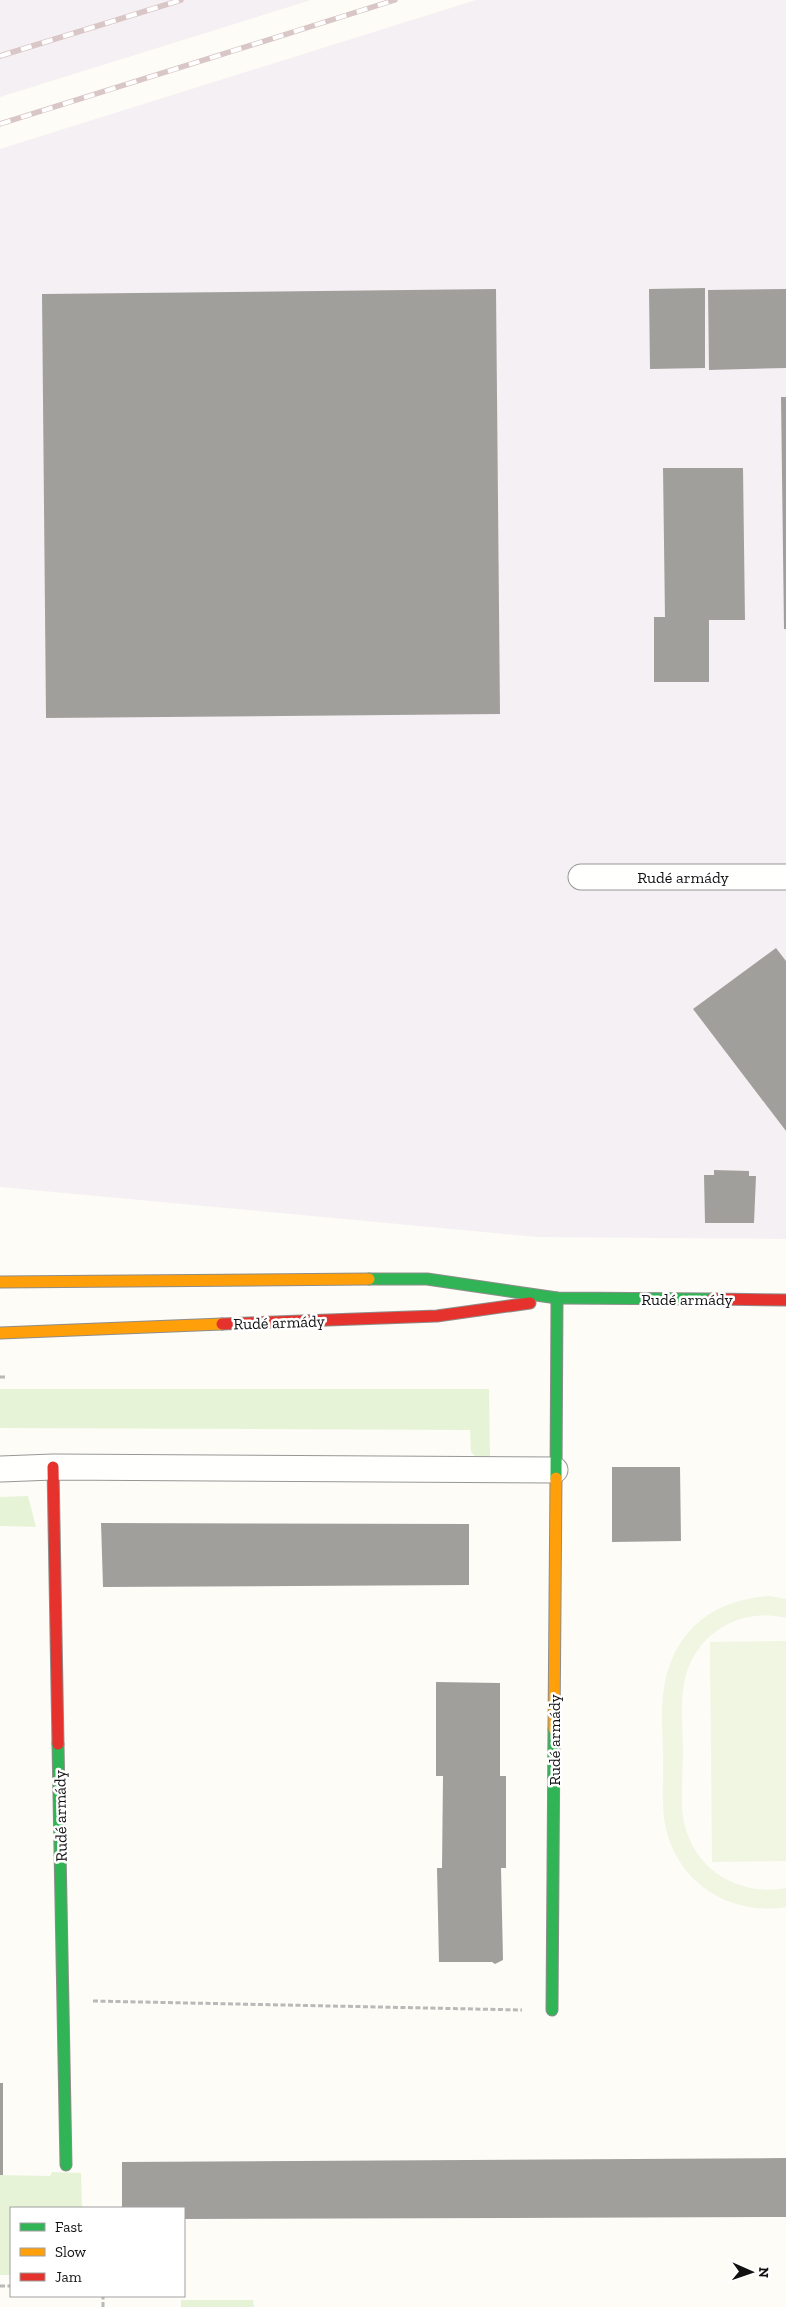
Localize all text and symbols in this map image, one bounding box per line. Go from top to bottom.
street label: Rudé armády [637,868,730,887]
street label: Rudé armády [641,1290,734,1309]
street label: Rudé armády [233,1311,326,1334]
street label: Rudé armády [545,1693,564,1786]
street label: Rudé armády [50,1769,71,1862]
legend [10,2207,185,2297]
text: Fast [55,2218,83,2236]
text: Slow [55,2243,87,2261]
north arrow [726,2247,776,2297]
text: N [755,2267,772,2278]
text: Jam [55,2268,82,2286]

